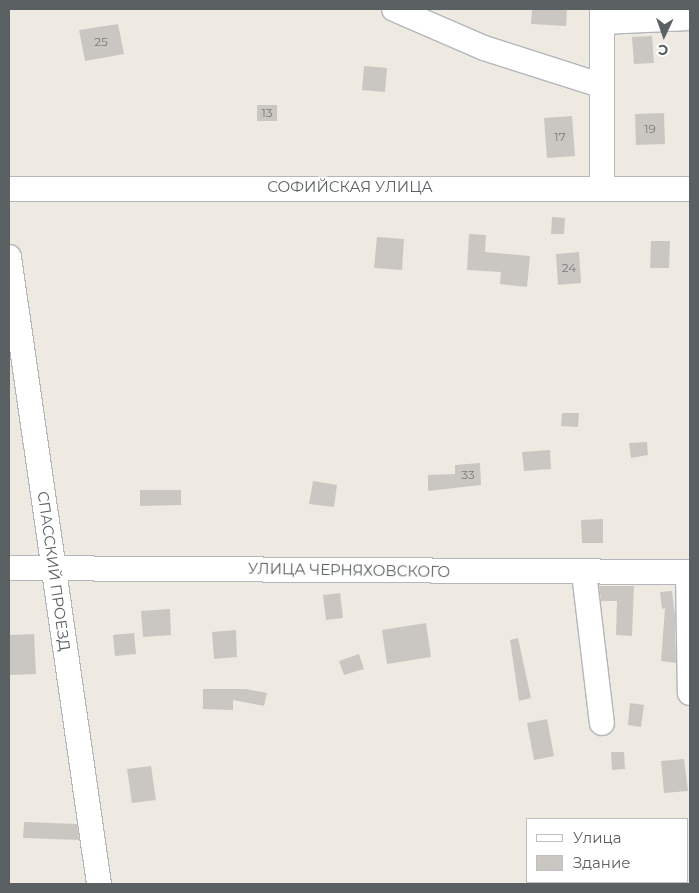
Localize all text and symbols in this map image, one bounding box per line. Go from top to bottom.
north arrow [639,10,689,60]
house number: 25 [94,35,108,49]
text: С [658,41,669,59]
house number: 13 [261,106,273,120]
house number: 19 [644,122,656,136]
house number: 17 [554,130,566,144]
street label: СОФИЙСКАЯ УЛИЦА [267,178,433,196]
house number: 24 [562,261,576,275]
house number: 33 [461,468,475,482]
street label: СПАССКИЙ ПРОЕЗД [34,490,74,652]
street label: УЛИЦА ЧЕРНЯХОВСКОГО [248,559,450,581]
legend [526,818,689,883]
text: Улица [573,828,621,847]
text: Здание [573,853,631,872]

